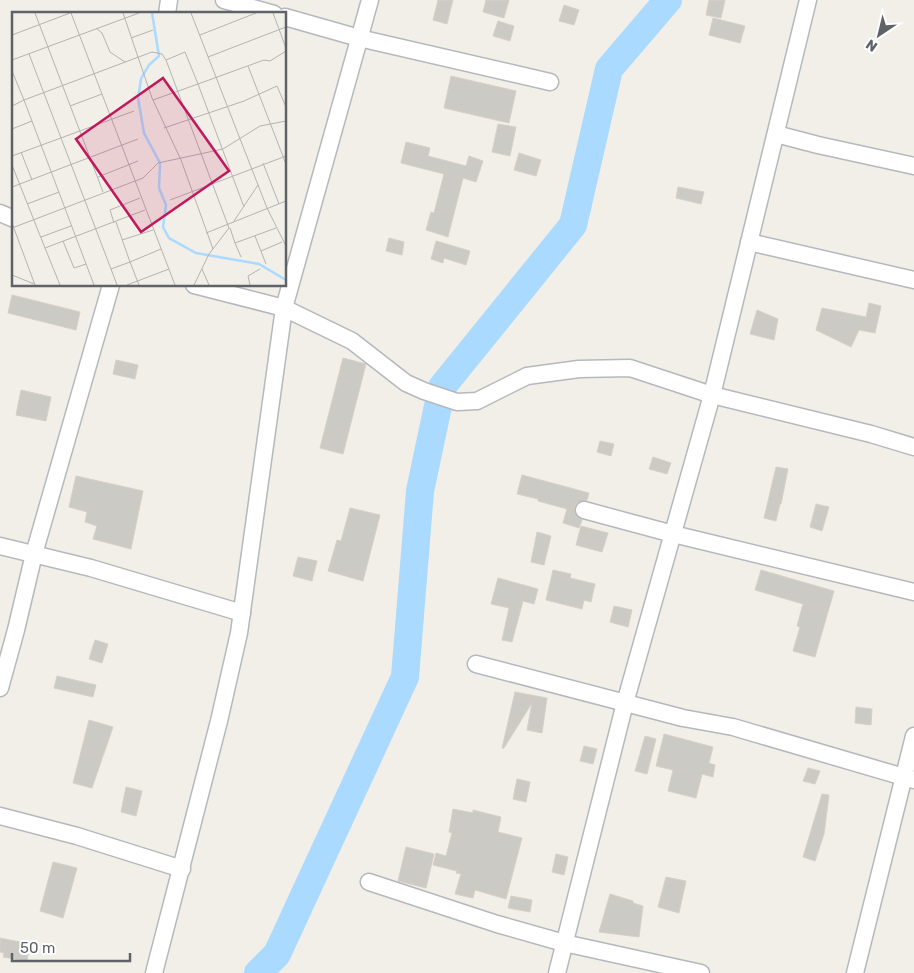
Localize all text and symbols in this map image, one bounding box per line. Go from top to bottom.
north arrow [854,10,904,60]
inset map [12,12,286,286]
text: N [863,35,881,55]
scale bar [12,930,130,962]
text: 50 m [20,939,55,957]

